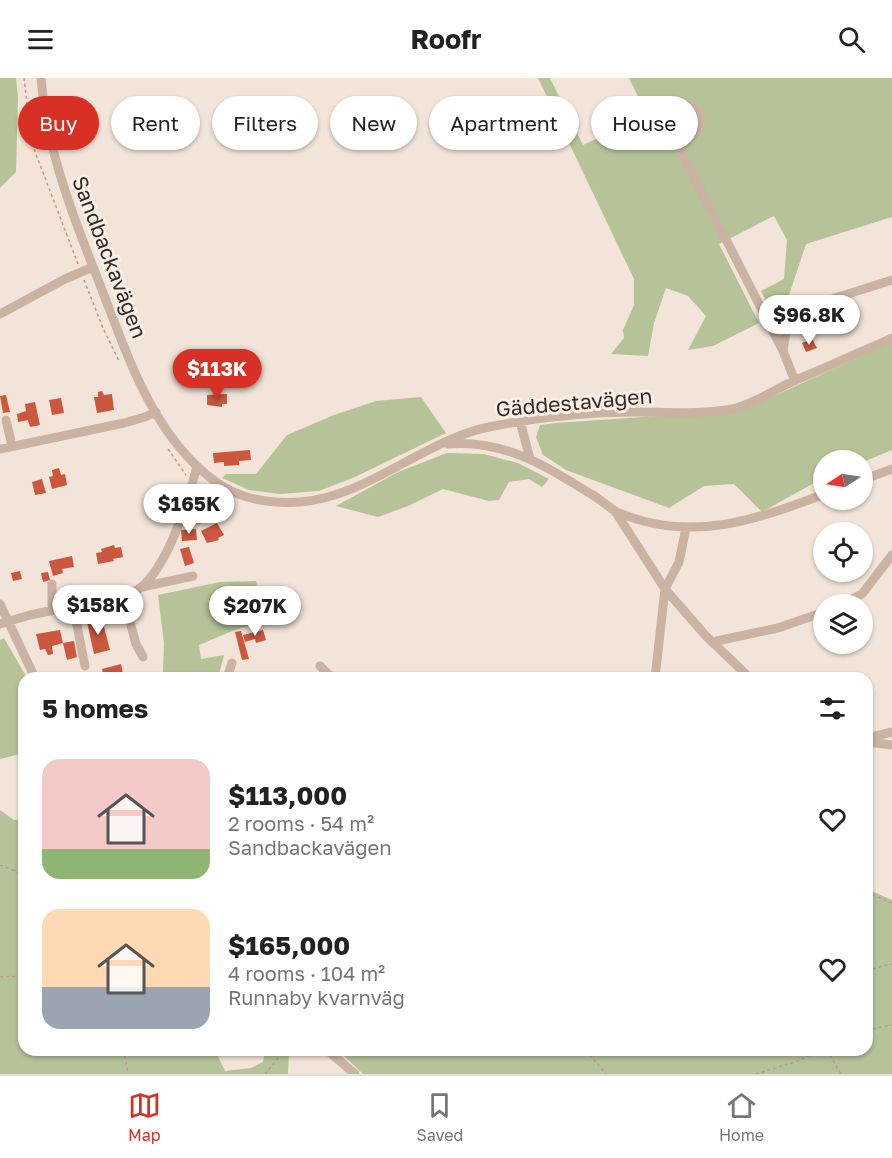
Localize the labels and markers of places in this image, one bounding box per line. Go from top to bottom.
pin: $96.8K [760,295,858,346]
pin: $113K [175,349,259,400]
pin: $165K [147,484,231,535]
pin: $158K [56,585,140,636]
pin: $207K [213,586,297,637]

